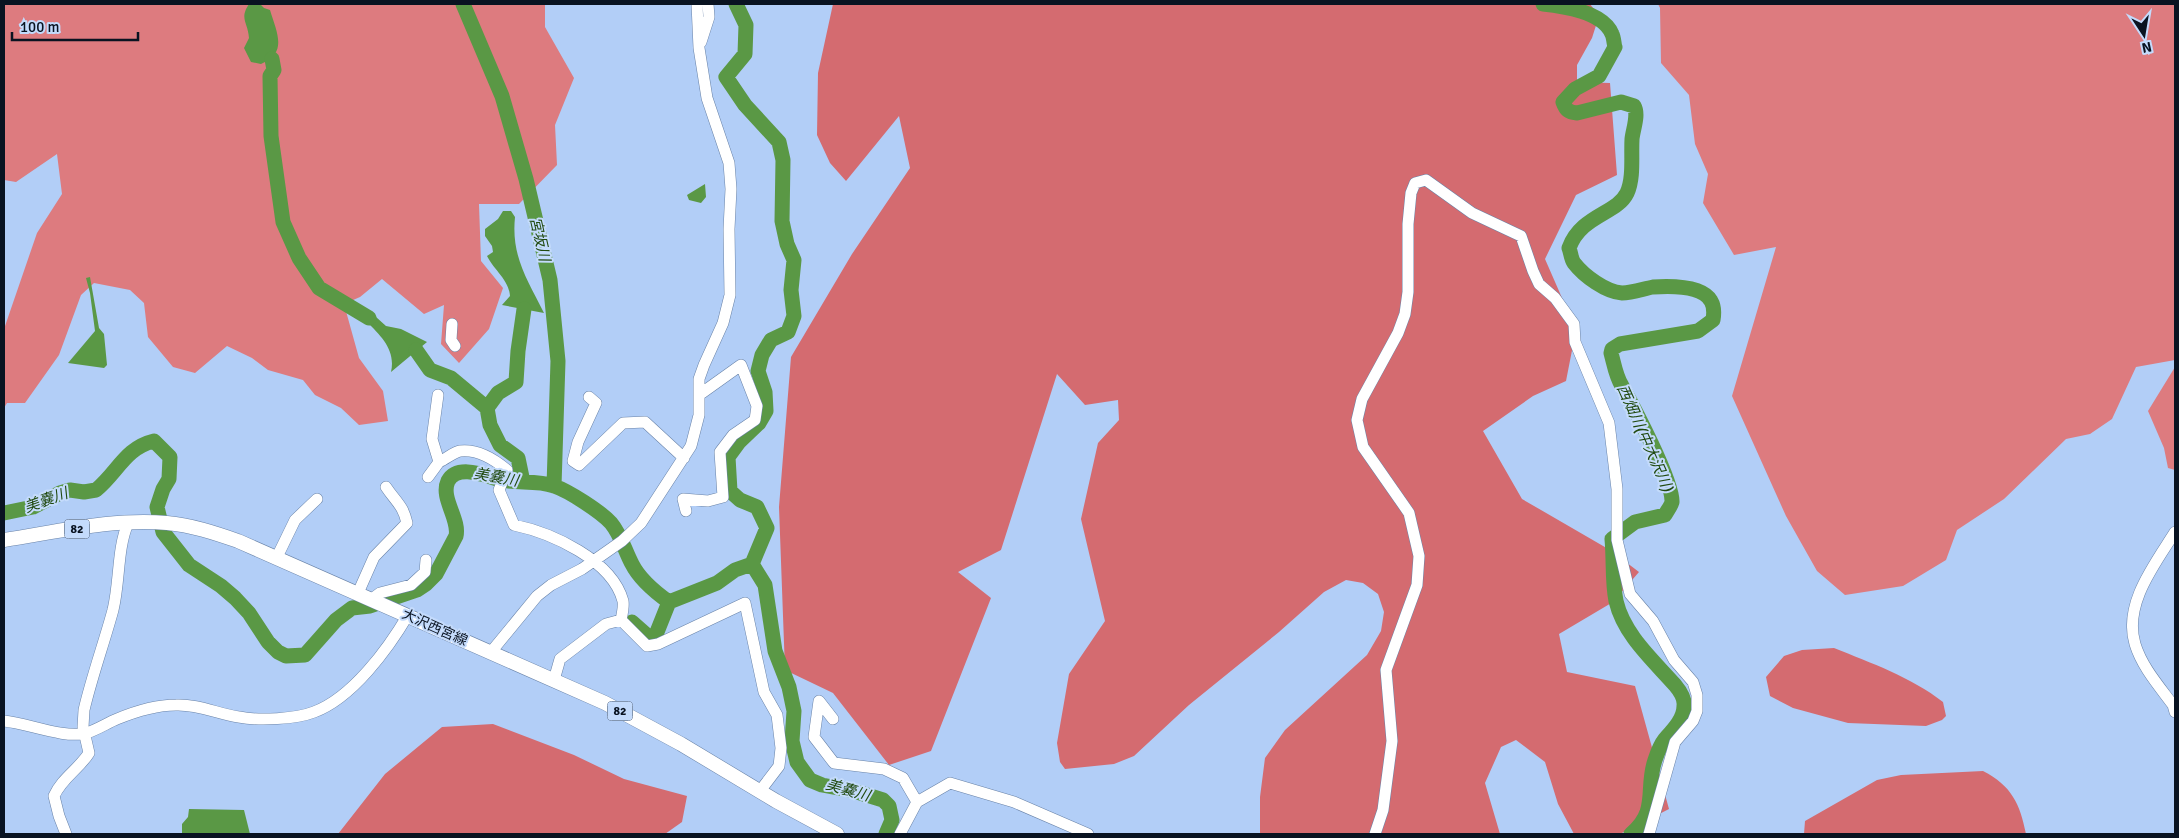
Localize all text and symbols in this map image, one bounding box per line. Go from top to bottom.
scale bar [12,10,139,42]
north arrow [2119,10,2169,60]
text: 100 m [20,18,60,36]
text: N [2140,38,2153,57]
water label: 宮坂川 [526,215,554,265]
water label: 西畑川(中大沢川) [1613,382,1677,495]
water label: 美嚢川 [472,464,522,490]
water label: 美嚢川 [22,483,72,516]
road number: 82 [64,520,90,538]
street label: 大沢西宮線 [399,605,470,649]
road number: 82 [608,701,632,720]
water label: 美嚢川 [824,775,874,805]

